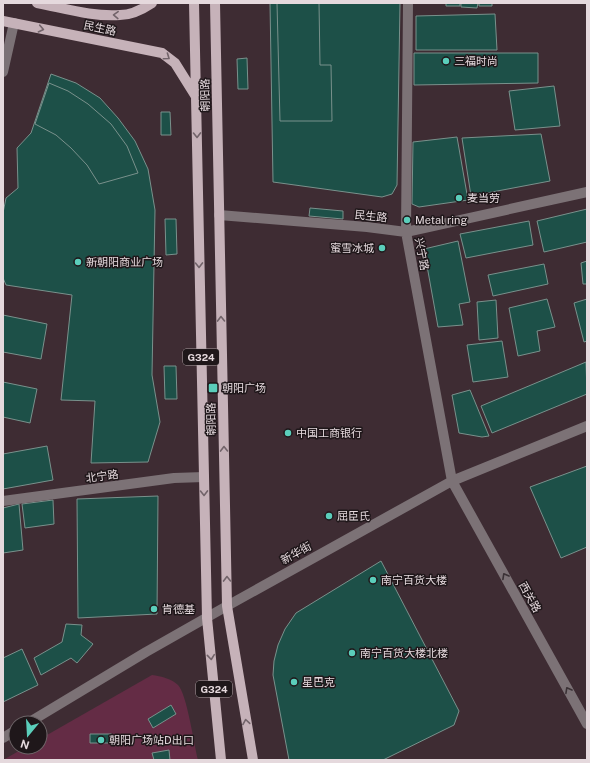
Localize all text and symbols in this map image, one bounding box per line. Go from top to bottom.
one-way arrow [113,11,119,19]
street label: 民生路 [83,19,117,37]
one-way arrow [38,24,44,32]
one-way arrow [163,52,170,59]
place label: 三福时尚 [454,55,498,67]
marker: 三福时尚 [441,56,451,66]
street label: 朝阳路 [199,78,211,112]
one-way arrow [192,132,201,138]
place label: 麦当劳 [467,192,500,204]
marker: 麦当劳 [454,193,464,203]
street label: 民生路 [354,208,388,224]
place label: Metal ring [415,214,467,226]
marker: Metal ring [402,215,412,225]
street label: 兴宁路 [413,237,431,271]
place label: 蜜雪冰城 [330,242,374,254]
marker: 蜜雪冰城 [377,243,387,253]
place label: 新朝阳商业广场 [86,256,163,268]
marker: 新朝阳商业广场 [73,257,83,267]
one-way arrow [195,262,204,268]
one-way arrow [217,316,225,322]
road number: G324 [183,349,219,365]
marker: 朝阳广场 [207,382,219,394]
place label: 朝阳广场 [222,382,266,394]
street label: 朝阳路 [205,402,217,436]
place label: 中国工商银行 [296,427,362,439]
marker: 中国工商银行 [283,428,293,438]
one-way arrow [220,446,228,452]
street label: 北宁路 [85,468,119,484]
one-way arrow [200,490,208,496]
place label: 屈臣氏 [337,510,370,522]
marker: 屈臣氏 [324,511,334,521]
street label: 新华街 [279,540,313,566]
one-way arrow [503,573,510,581]
place label: 南宁百货大楼 [381,574,447,586]
marker: 南宁百货大楼 [368,575,378,585]
one-way arrow [223,576,231,582]
street label: 西关路 [517,580,543,614]
place label: 肯德基 [162,603,195,615]
marker: 肯德基 [149,604,159,614]
place label: 南宁百货大楼北楼 [360,647,448,659]
marker: 南宁百货大楼北楼 [347,648,357,658]
one-way arrow [206,654,215,660]
place label: 星巴克 [302,676,335,688]
marker: 星巴克 [289,677,299,687]
road number: G324 [196,681,232,697]
one-way arrow [566,687,573,694]
north arrow [8,715,48,755]
one-way arrow [242,718,251,725]
place label: 朝阳广场站D出口 [109,734,194,746]
marker: 朝阳广场站D出口 [96,735,106,745]
text: N [19,737,31,752]

